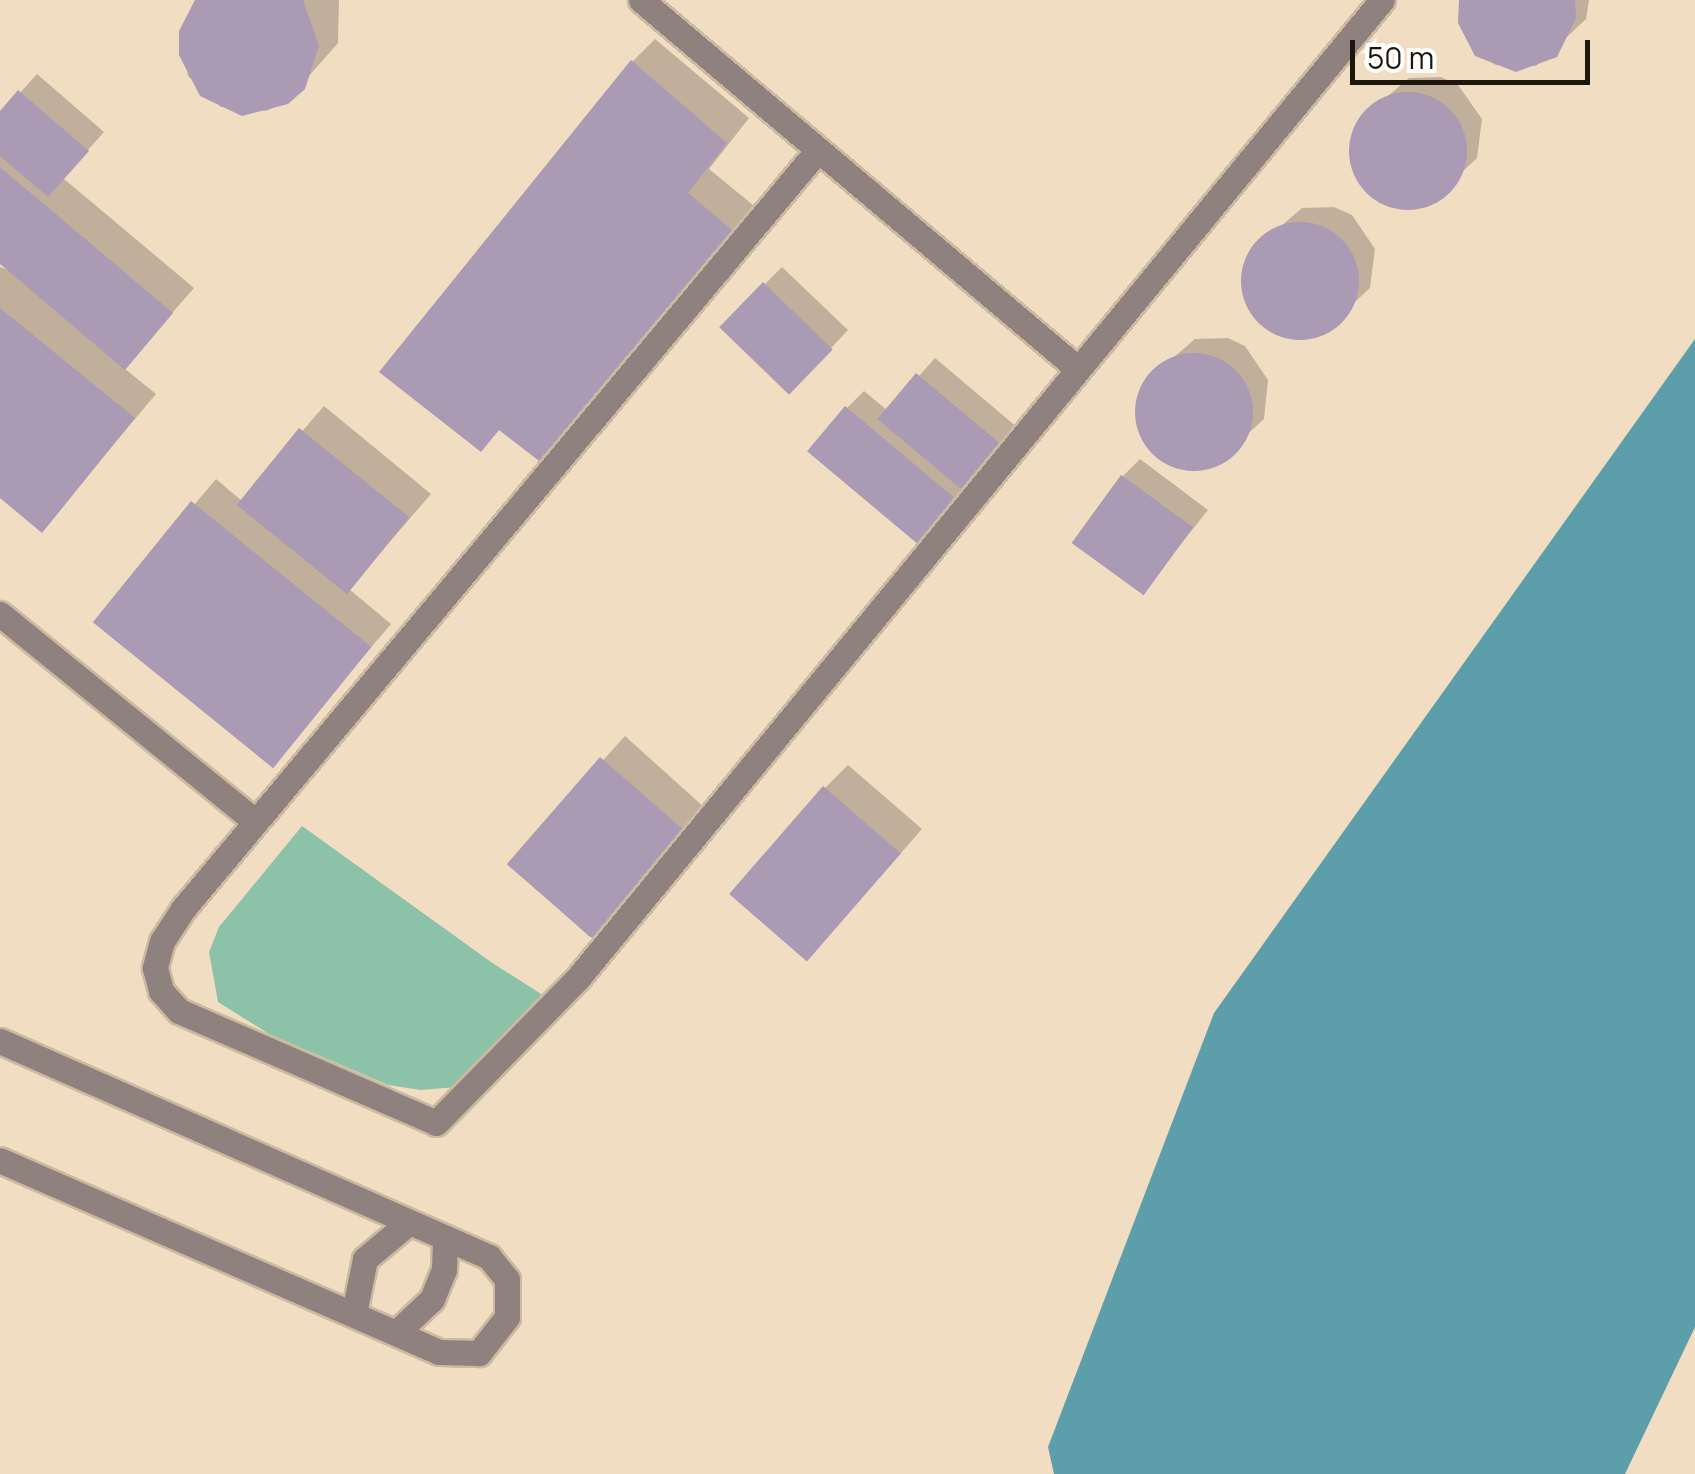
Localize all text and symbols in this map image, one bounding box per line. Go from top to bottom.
scale bar [1355,20,1595,82]
text: 50 m [1367,37,1434,78]

